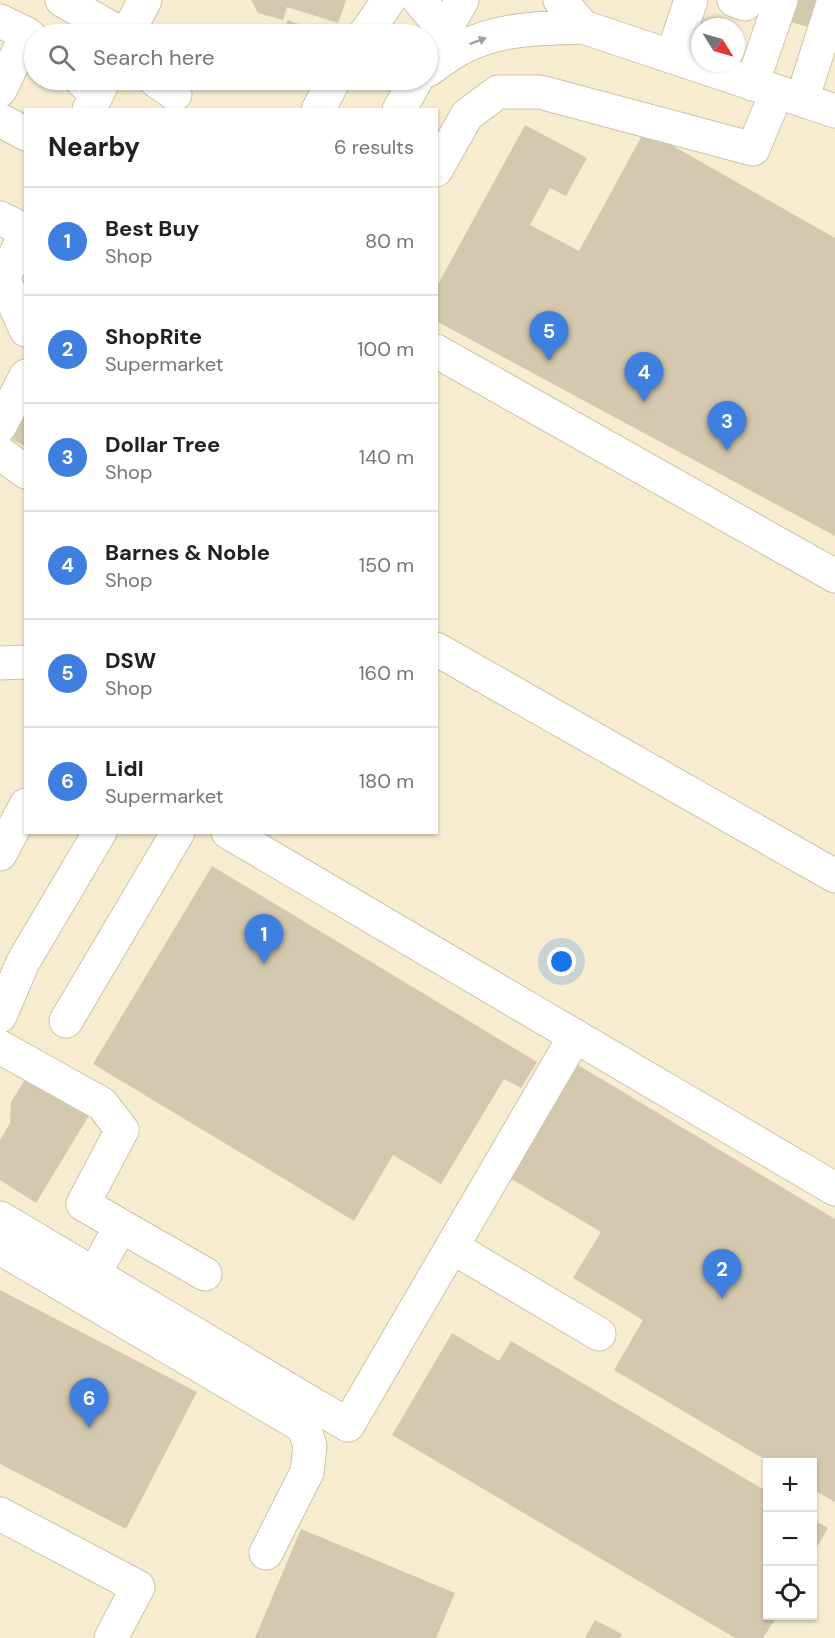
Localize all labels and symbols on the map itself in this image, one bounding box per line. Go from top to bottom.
north arrow [691,18,745,72]
one-way arrow [469,36,487,45]
pin: 5 [530,312,568,361]
pin: 4 [624,352,664,402]
pin: 3 [708,402,746,451]
pin: 1 [244,914,284,964]
your location [547,947,576,976]
pin: 2 [702,1250,742,1299]
pin: 6 [70,1378,109,1428]

